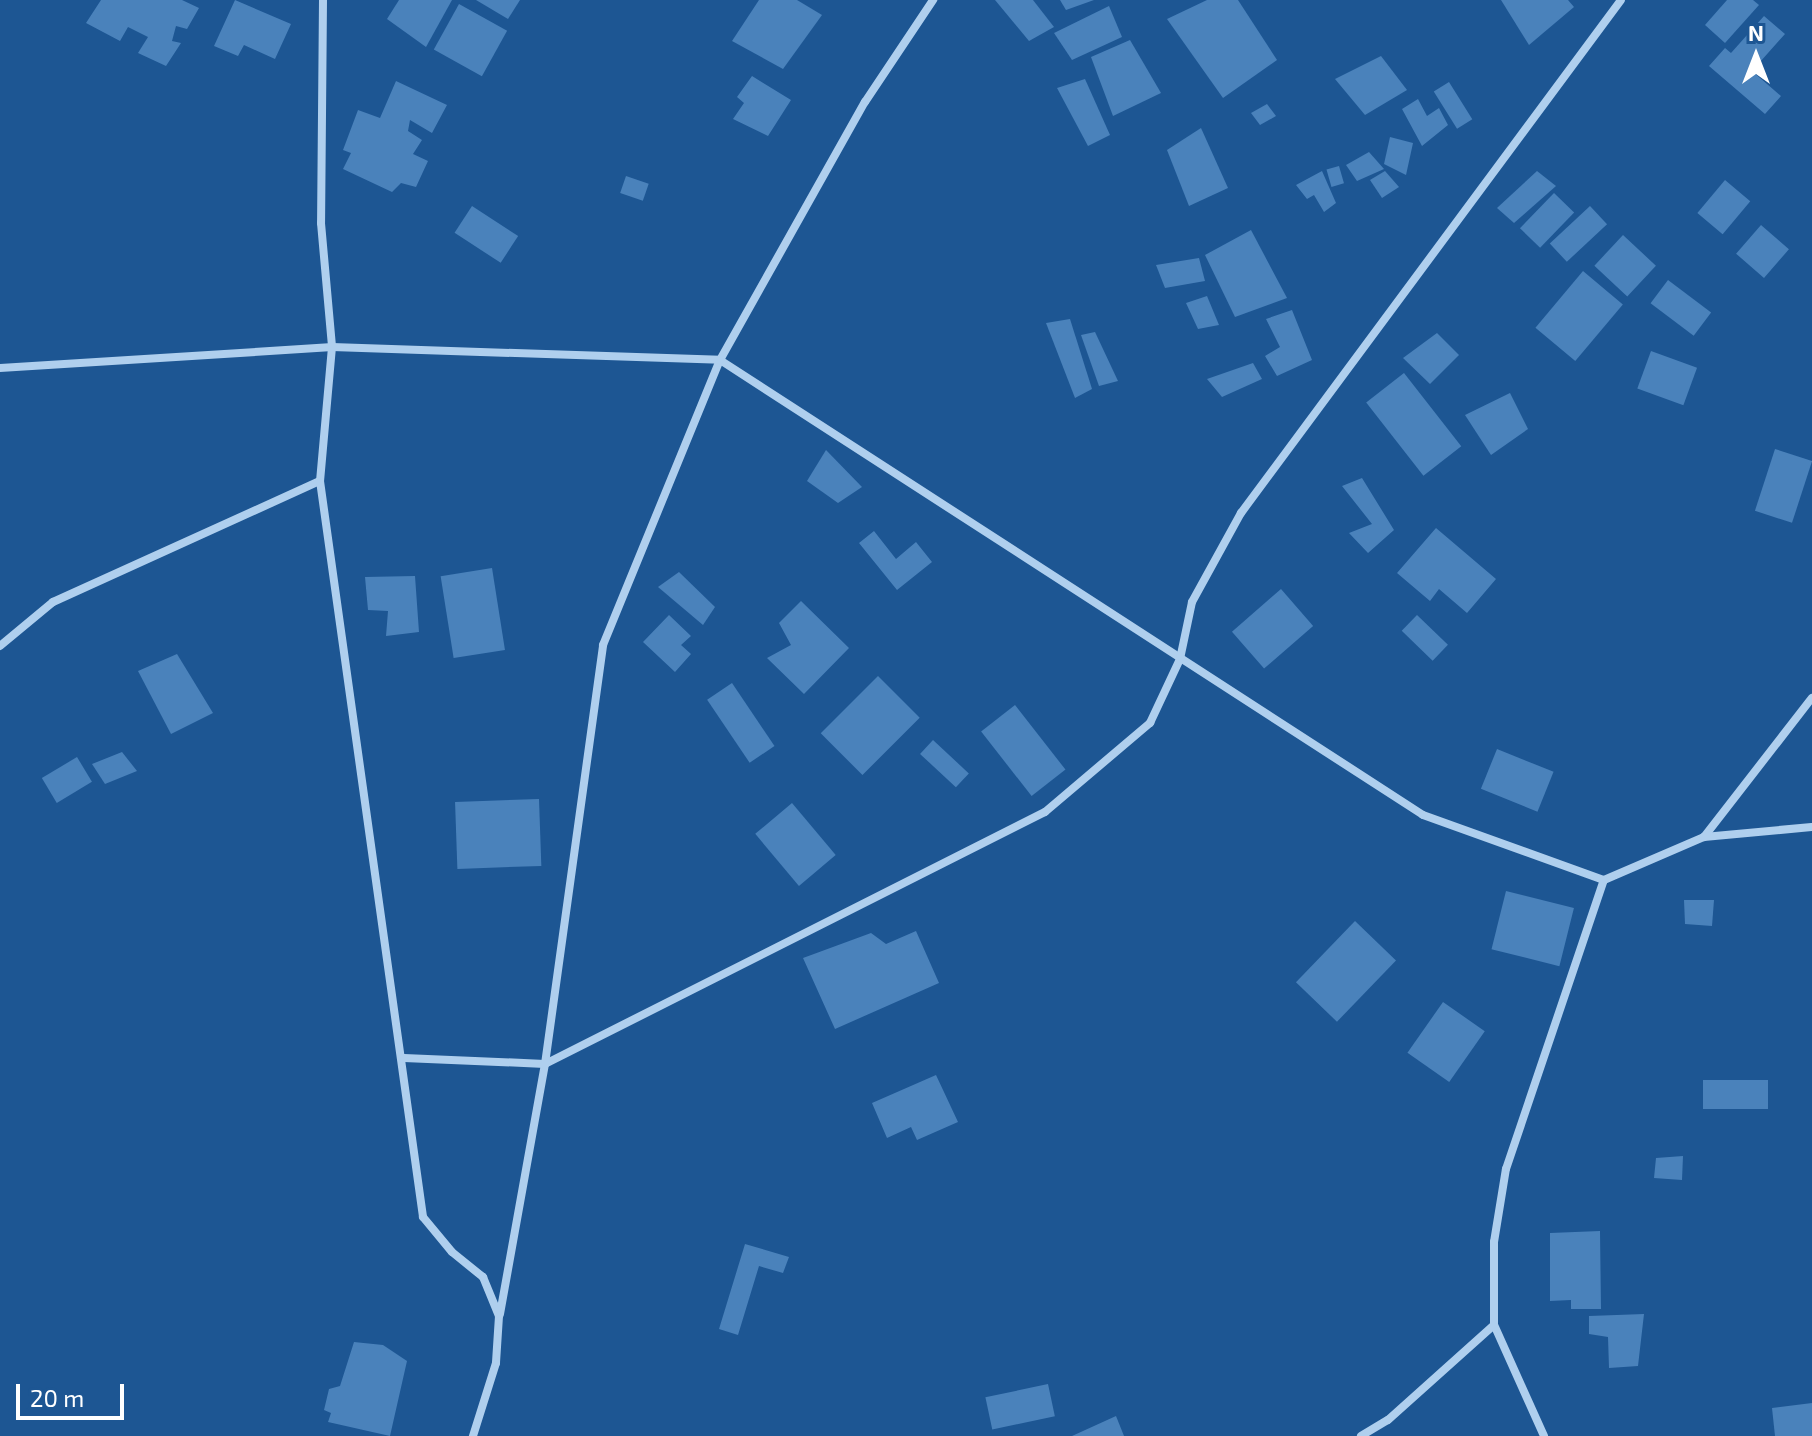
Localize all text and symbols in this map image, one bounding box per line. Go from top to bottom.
north arrow [1716,16,1796,96]
text: N [1748,19,1764,45]
scale bar [20,1368,128,1418]
text: 20 m [30,1383,84,1412]

